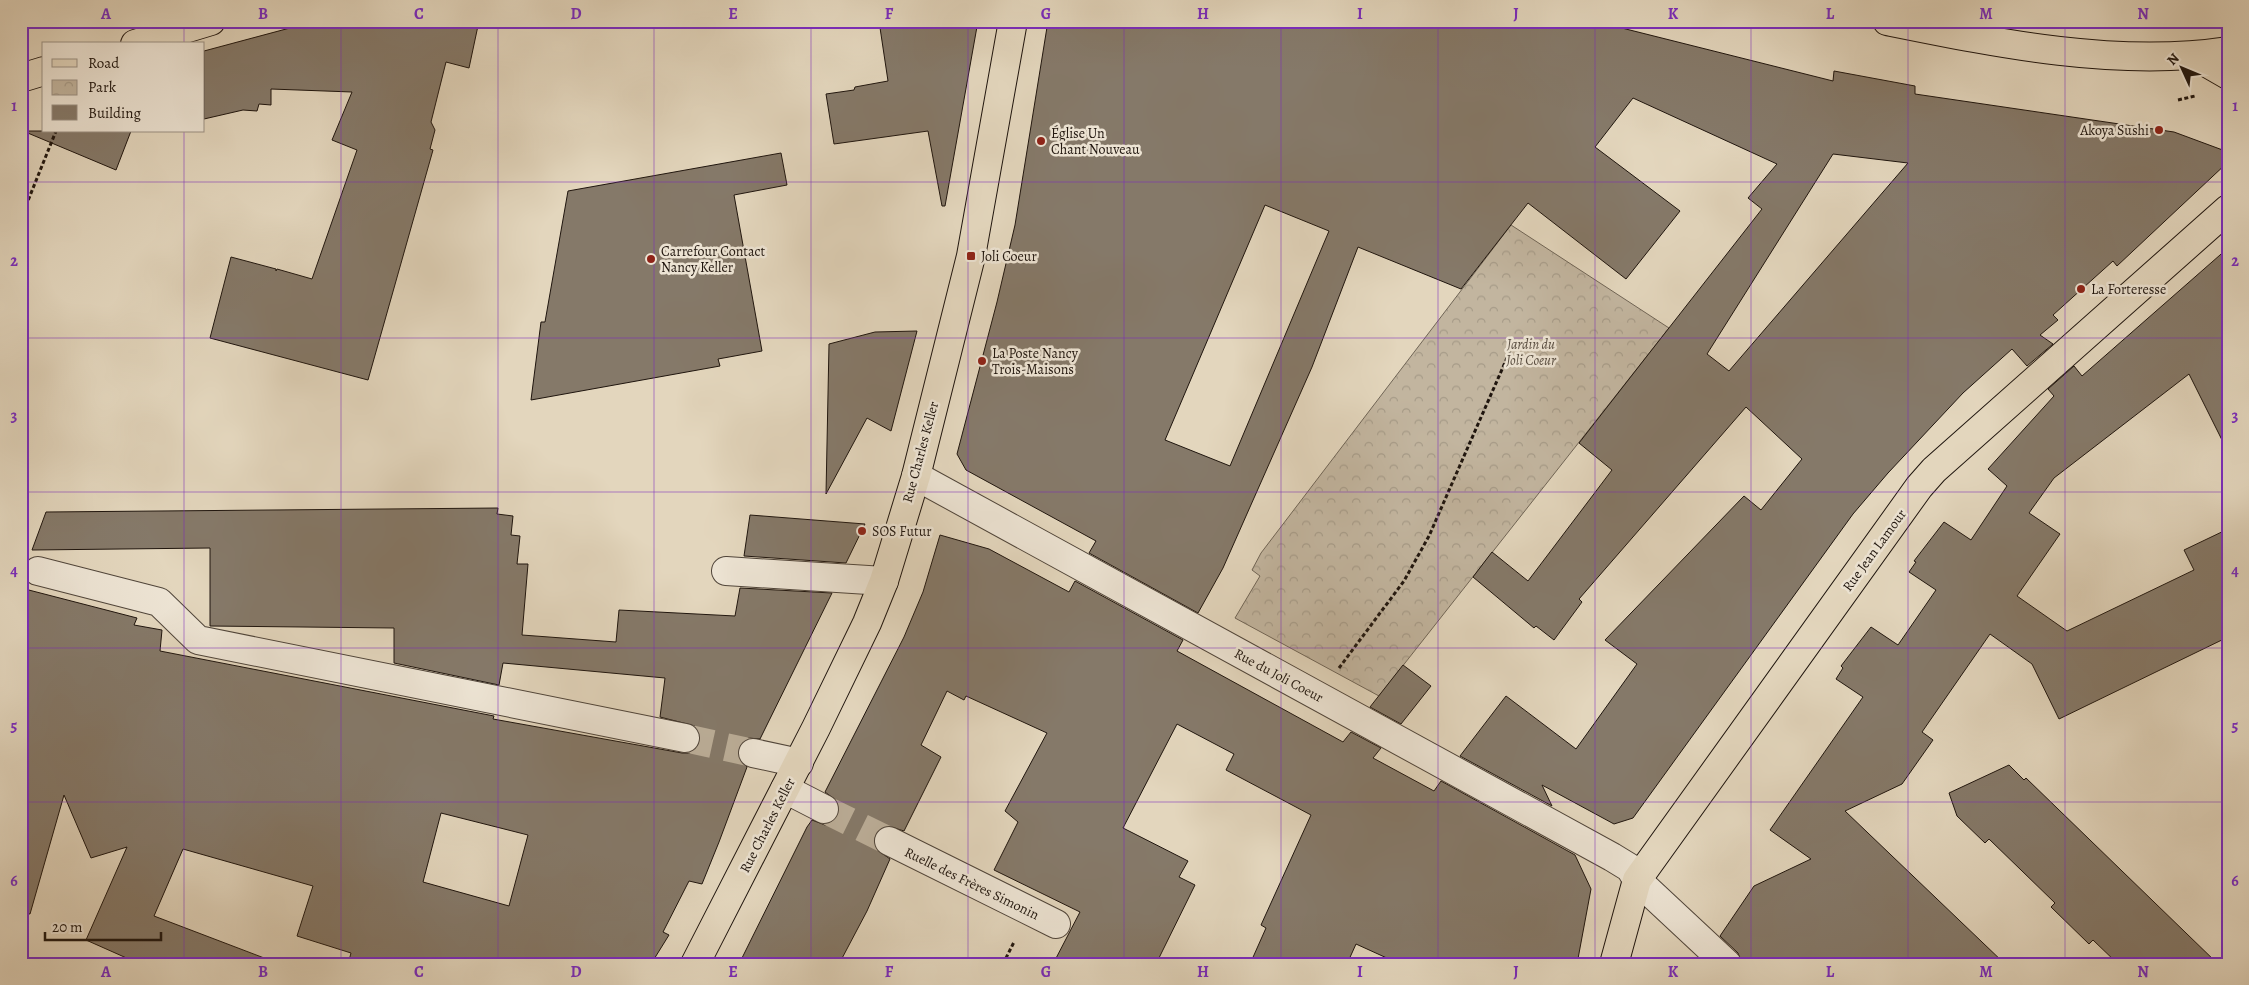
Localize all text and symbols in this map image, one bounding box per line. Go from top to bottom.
text: A [100,3,112,25]
text: B [258,3,268,25]
text: C [414,3,424,25]
text: D [570,3,582,25]
text: E [728,3,738,25]
text: F [885,3,894,25]
text: G [1041,3,1051,25]
text: H [1197,3,1209,25]
text: I [1357,3,1363,25]
text: J [1513,3,1519,25]
text: K [1668,3,1679,25]
text: L [1826,3,1835,25]
text: M [1979,3,1993,25]
text: N [2137,3,2149,25]
legend [42,42,205,132]
north arrow [2156,42,2206,92]
text: N [2163,49,2183,70]
text: Road [88,53,120,73]
text: Park [88,77,117,97]
text: 1 [11,95,17,117]
text: 1 [2232,95,2238,117]
text: Building [88,103,141,123]
place label: Akoya Sushi [2079,121,2149,140]
place label: Église Un Chant Nouveau [1051,124,1140,159]
marker: Akoya Sushi [2153,124,2165,136]
marker: Église Un Chant Nouveau [1035,135,1047,147]
place label: Carrefour Contact Nancy Keller [661,242,765,277]
place label: Joli Coeur [981,247,1037,266]
text: 2 [10,250,18,272]
marker: Joli Coeur [965,250,977,262]
text: 2 [2231,250,2239,272]
marker: Carrefour Contact Nancy Keller [645,253,657,265]
place label: La Forteresse [2091,280,2166,299]
marker: La Forteresse [2075,283,2087,295]
park label: Jardin du Joli Coeur [1505,335,1557,370]
place label: La Poste Nancy Trois-Maisons [992,344,1079,379]
marker: La Poste Nancy Trois-Maisons [976,355,988,367]
street label: Rue Charles Keller [898,399,943,505]
text: 3 [11,405,18,427]
text: 3 [2232,405,2239,427]
street label: Rue Jean Lamour [1838,505,1911,595]
place label: SOS Futur [872,522,932,541]
marker: SOS Futur [856,525,868,537]
text: 4 [10,560,18,582]
text: 4 [2231,560,2239,582]
street label: Rue du Joli Coeur [1231,644,1327,707]
text: 5 [11,715,18,737]
text: 5 [2232,715,2239,737]
street label: Rue Charles Keller [735,774,800,876]
street label: Ruelle des Frères Simonin [901,843,1043,924]
text: 6 [10,870,18,892]
text: 6 [2231,870,2239,892]
scale bar [45,910,161,942]
text: 20 m [52,917,83,937]
text: A [100,961,112,983]
text: B [258,961,268,983]
text: C [414,961,424,983]
text: D [570,961,582,983]
text: E [728,961,738,983]
text: F [885,961,894,983]
text: G [1041,961,1051,983]
text: H [1197,961,1209,983]
text: I [1357,961,1363,983]
text: J [1513,961,1519,983]
text: K [1668,961,1679,983]
text: L [1826,961,1835,983]
text: M [1979,961,1993,983]
text: N [2137,961,2149,983]

